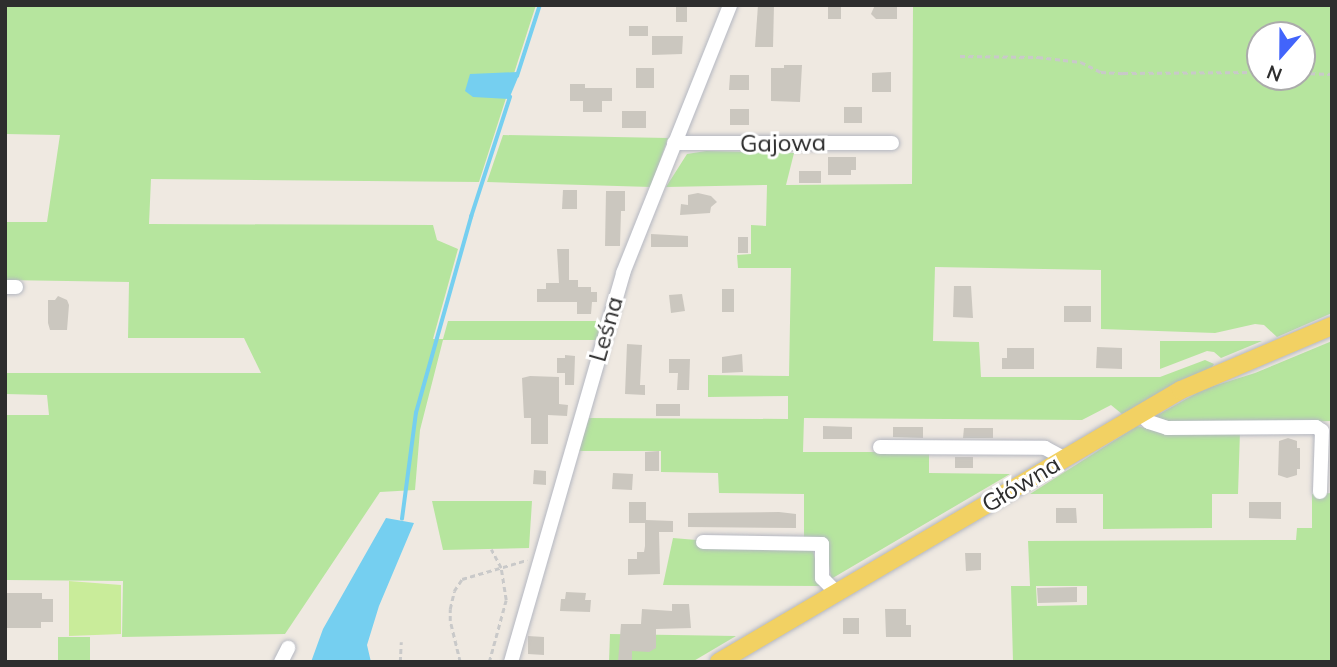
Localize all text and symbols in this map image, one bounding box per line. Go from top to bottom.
north arrow [1246,21,1316,91]
text: N [1263,60,1285,88]
street label: Gajowa [740,128,826,158]
street label: Leśna [583,293,629,365]
street label: Główna [977,449,1065,519]

